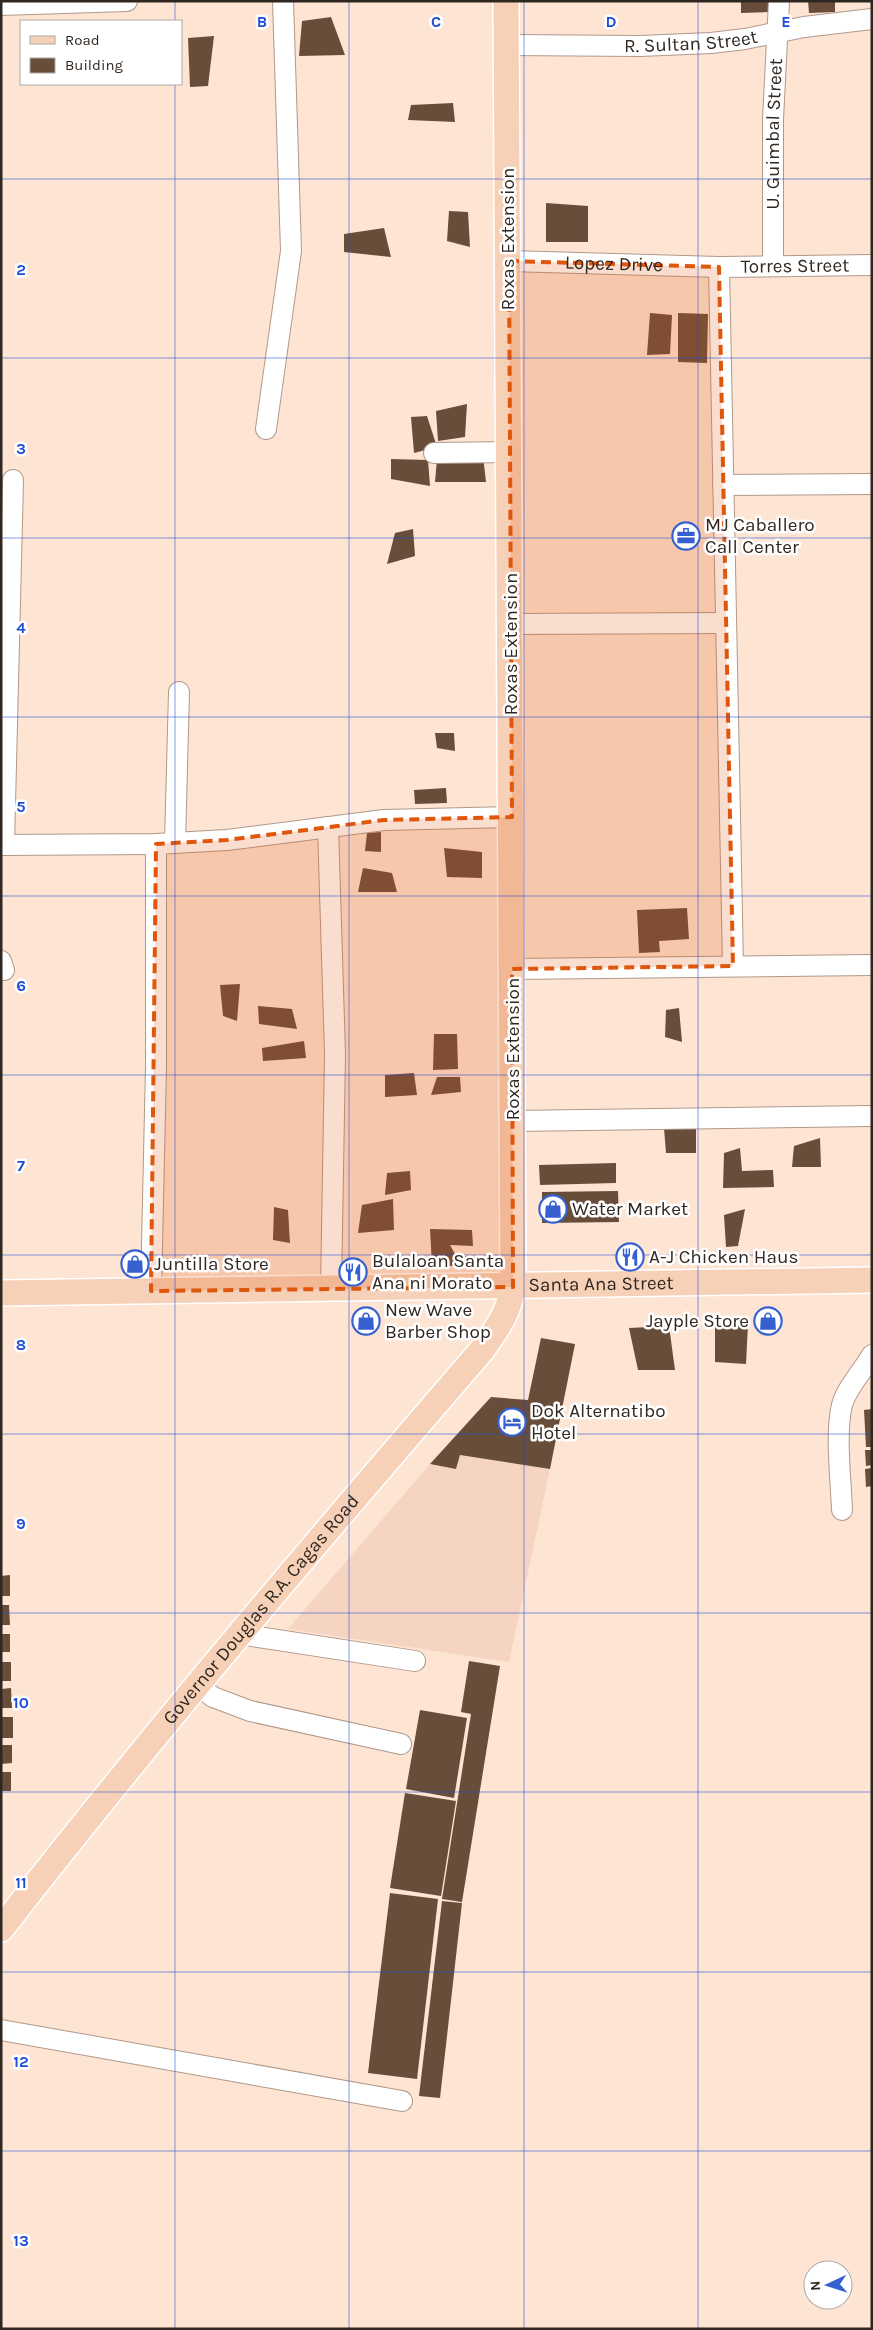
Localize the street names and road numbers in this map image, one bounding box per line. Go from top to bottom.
street label: R. Sultan Street [624,26,760,57]
street label: U. Guimbal Street [762,58,787,210]
street label: Roxas Extension [497,168,519,310]
street label: Lopez Drive [565,252,663,276]
street label: Torres Street [740,254,849,278]
street label: Roxas Extension [500,573,522,715]
street label: Roxas Extension [502,978,524,1120]
street label: Santa Ana Street [528,1272,674,1296]
street label: Governor Douglas R.A. Cagas Road [158,1490,364,1729]

